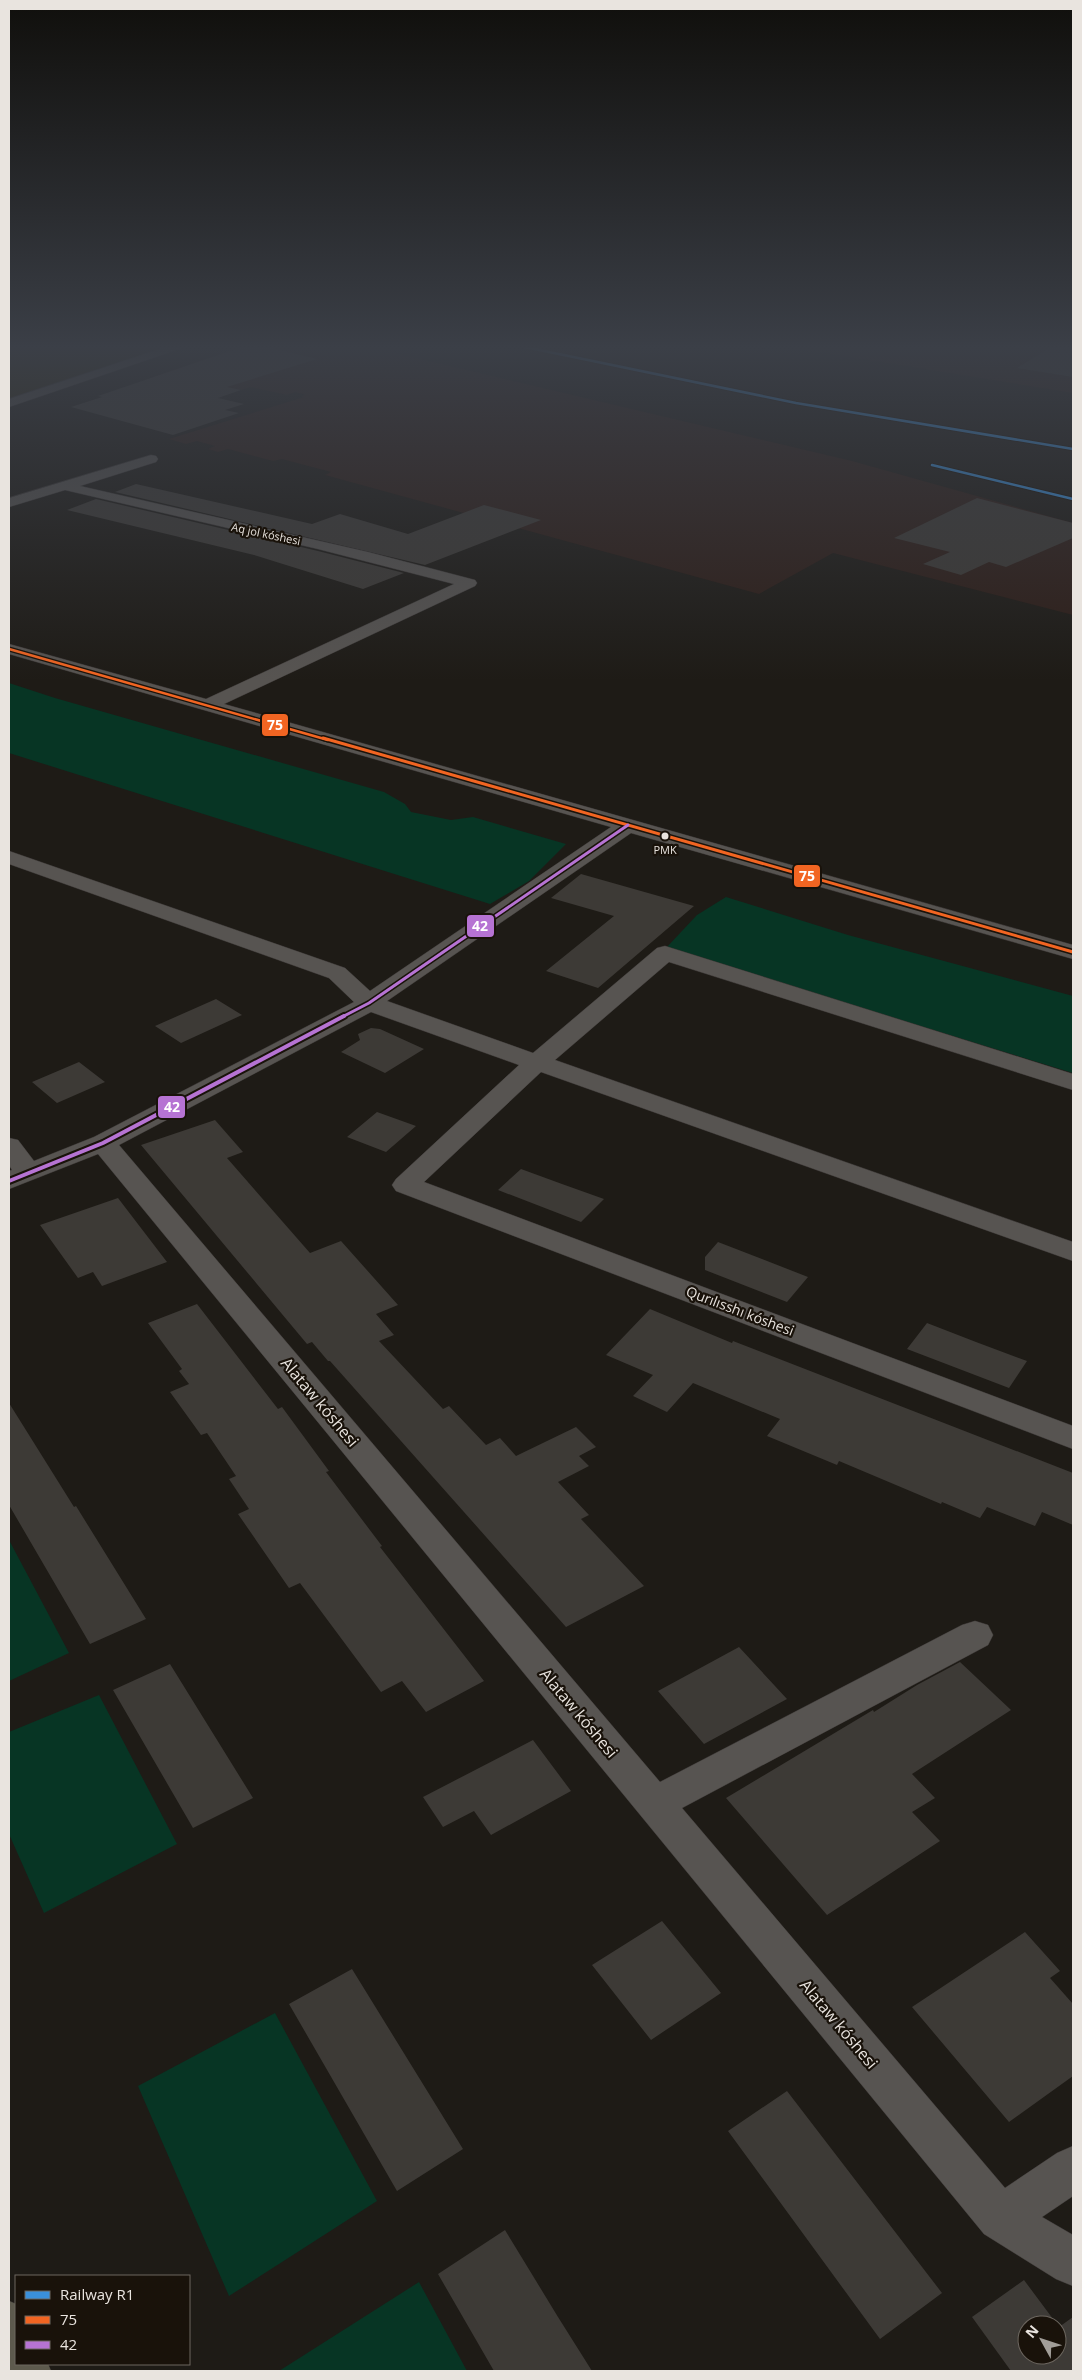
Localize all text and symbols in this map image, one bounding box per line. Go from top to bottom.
street label: Aq jol kóshesi [230,519,302,548]
line badge: 75 [261,713,289,737]
text: 75 [267,715,283,734]
marker: PMK [660,831,670,841]
place label: PMK [653,842,677,857]
line badge: 75 [793,864,821,888]
text: 75 [799,866,815,885]
line badge: 42 [466,914,495,938]
text: 42 [472,916,488,935]
line badge: 42 [157,1095,186,1119]
text: 42 [164,1097,180,1116]
street label: Qurılısshı kóshesi [684,1281,797,1340]
street label: Alataw kóshesi [276,1353,364,1451]
street label: Alataw kóshesi [535,1664,623,1762]
street label: Alataw kóshesi [795,1975,883,2073]
legend [15,2275,190,2365]
text: Railway R1 [60,2284,134,2304]
text: 75 [60,2309,77,2329]
north arrow [1017,2315,1067,2365]
text: N [1021,2321,1043,2342]
text: 42 [60,2334,77,2354]

